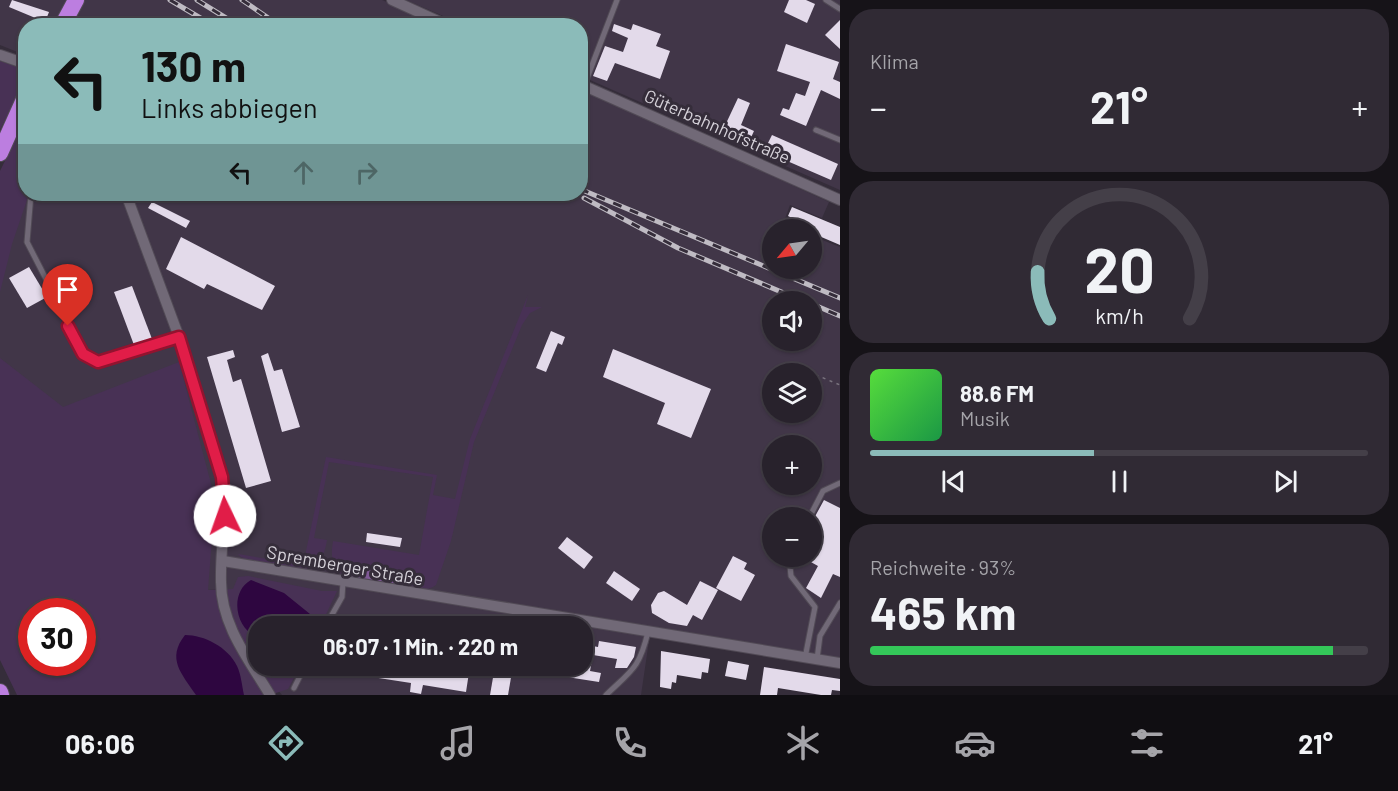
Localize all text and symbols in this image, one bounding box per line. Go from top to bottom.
text: 130 m [141,40,246,90]
icon: left [42,42,120,120]
text: Klima [870,49,919,73]
text: 21° [1090,79,1148,133]
street label: Güterbahnhofstraße [641,84,794,168]
text: − [870,87,887,127]
text: + [1352,87,1368,127]
text: Links abbiegen [141,91,317,123]
icon: left [224,156,257,189]
icon: ahead [287,156,320,189]
icon: right [350,156,383,189]
north arrow [762,219,822,279]
map controls [762,219,822,567]
text: 20 [1084,231,1154,305]
pin [42,264,93,326]
icon: arrive [51,273,84,306]
button: sound [762,291,822,351]
text: km/h [1095,303,1143,328]
button: layers [762,363,822,423]
text: 88.6 FM [960,380,1034,406]
text: Musik [960,406,1010,430]
button: + [762,435,822,495]
icon: previous [937,465,970,498]
icon: pause [1103,465,1136,498]
icon: next [1269,465,1302,498]
position arrow [193,484,257,548]
button: − [762,507,822,567]
street label: Spremberger Straße [265,540,425,590]
text: Reichweite · 93% [870,555,1016,579]
text: 465 km [870,585,1016,639]
speed limit sign: 30 [18,598,96,676]
text: 06:07 · 1 Min. · 220 m [323,633,518,659]
icon: directions [265,722,307,764]
icon: music [437,722,479,764]
icon: phone [609,722,651,764]
icon: climate [782,722,824,764]
icon: car [954,722,996,764]
icon: filters [1126,722,1168,764]
text: 06:06 [65,727,135,759]
text: 21° [1298,727,1333,759]

